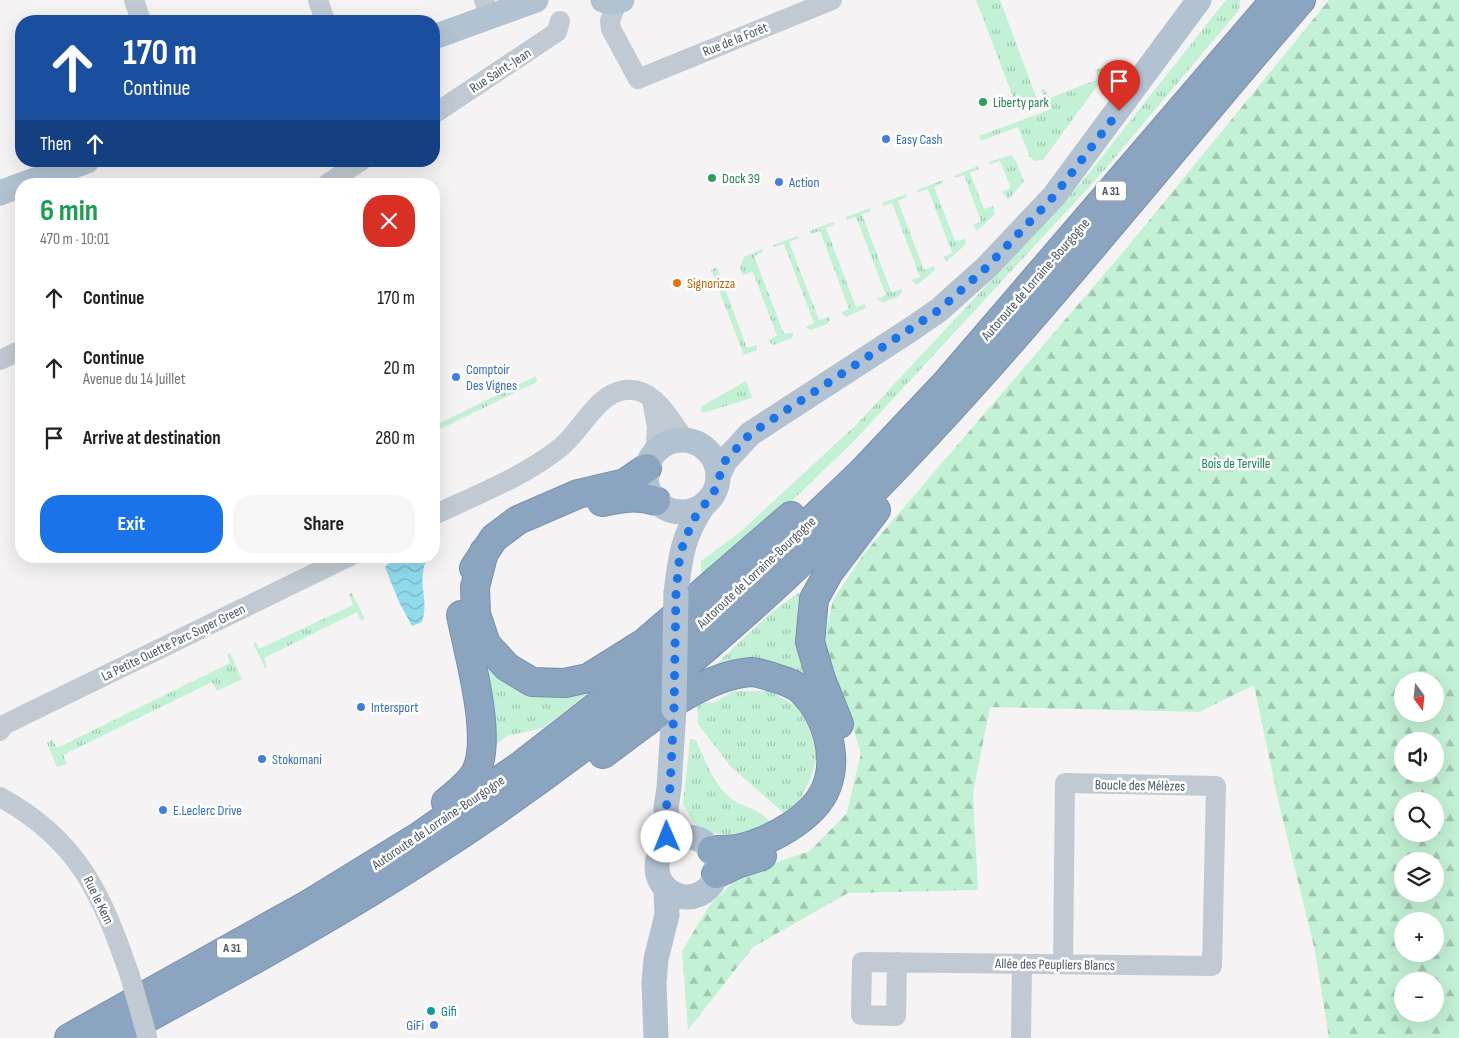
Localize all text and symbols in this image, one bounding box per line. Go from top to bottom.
street label: Rue de la Forêt [700,19,770,60]
text: 170 m [123,32,197,75]
icon: ahead [40,35,105,100]
street label: Rue Saint-Jean [466,44,534,97]
pin [1098,60,1140,111]
icon: arrive [1105,67,1133,95]
text: Continue [123,75,190,102]
place label: Liberty park [993,94,1050,111]
marker: Liberty park [977,96,989,108]
icon: ahead [81,130,109,158]
place label: Easy Cash [896,131,943,148]
text: Then [40,133,71,156]
marker: Easy Cash [880,133,892,145]
place label: Dock 39 [722,170,760,187]
marker: Dock 39 [706,172,718,184]
place label: Action [788,174,819,191]
marker: Action [773,176,785,188]
road number: A 31 [1096,182,1126,200]
text: 6 min [40,193,98,229]
button: close [363,195,415,247]
street label: Autoroute de Lorraine-Bourgogne [977,215,1093,345]
text: 470 m · 10:01 [40,230,109,249]
place label: Signorizza [687,275,735,292]
marker: Signorizza [671,277,683,289]
icon: ahead [40,284,68,312]
text: Continue [83,287,144,310]
text: 170 m [377,287,415,310]
text: Continue [83,347,144,370]
icon: ahead [40,354,68,382]
text: 20 m [383,357,415,380]
place label: Comptoir Des Vignes [466,361,517,394]
text: Avenue du 14 Juillet [83,370,186,389]
marker: Comptoir Des Vignes [450,371,462,383]
icon: arrive [40,424,68,452]
text: Arrive at destination [83,427,221,450]
text: 280 m [375,427,415,450]
park label: Bois de Terville [1202,455,1270,472]
button: Exit [40,495,223,553]
button: Share [233,495,415,553]
street label: Autoroute de Lorraine-Bourgogne [693,513,819,633]
street label: La Petite Ouette Parc Super Green [98,600,248,685]
north arrow [1394,672,1444,722]
map controls [1394,672,1444,1022]
place label: Intersport [371,699,419,716]
marker: Intersport [355,701,367,713]
button: sound [1394,732,1444,782]
place label: Stokomani [272,751,322,768]
marker: Stokomani [256,753,268,765]
street label: Autoroute de Lorraine-Bourgogne [368,772,508,874]
street label: Boucle des Mélèzes [1095,776,1185,795]
button: search [1394,792,1444,842]
place label: E.Leclerc Drive [173,802,242,819]
marker: E.Leclerc Drive [157,804,169,816]
position arrow [640,810,692,862]
button: layers [1394,852,1444,902]
street label: Rue le Kem [80,873,117,927]
button: + [1394,912,1444,962]
road number: A 31 [217,938,247,958]
street label: Allée des Peupliers Blancs [994,955,1115,974]
button: − [1394,972,1444,1022]
place label: Gifi [441,1003,457,1020]
marker: Gifi [425,1005,437,1017]
place label: GiFi [406,1017,424,1034]
marker: GiFi [428,1019,440,1031]

